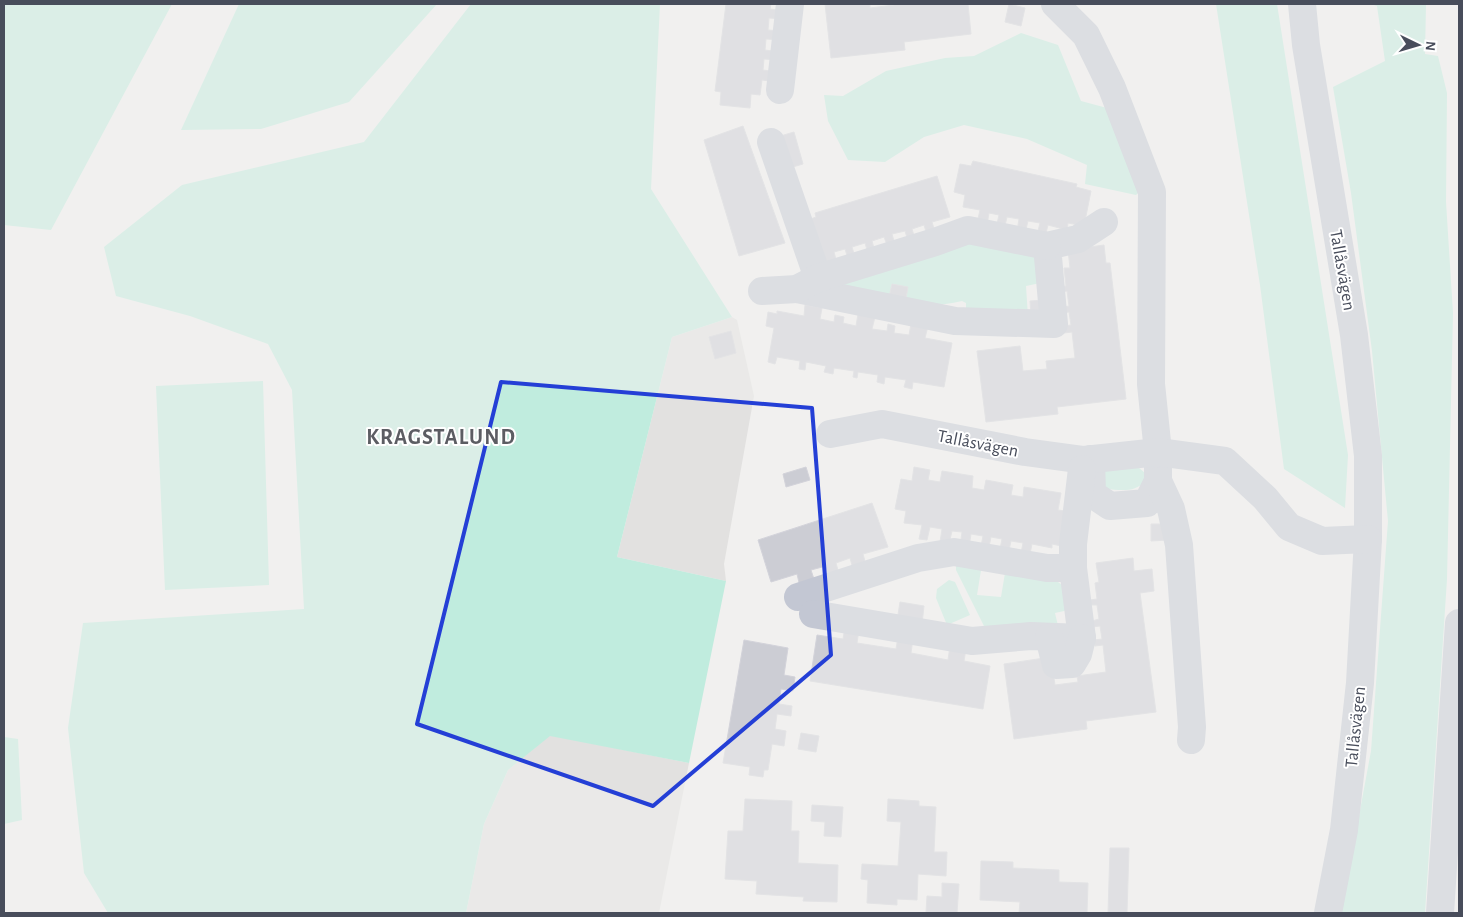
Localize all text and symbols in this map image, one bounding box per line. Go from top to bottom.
north arrow [1393,20,1443,70]
text: N [1423,41,1437,52]
street label: Tallåsvägen [1326,228,1358,312]
district label: KRAGSTALUND [366,426,516,448]
street label: Tallåsvägen [936,427,1020,461]
street label: Tallåsvägen [1343,685,1369,769]

